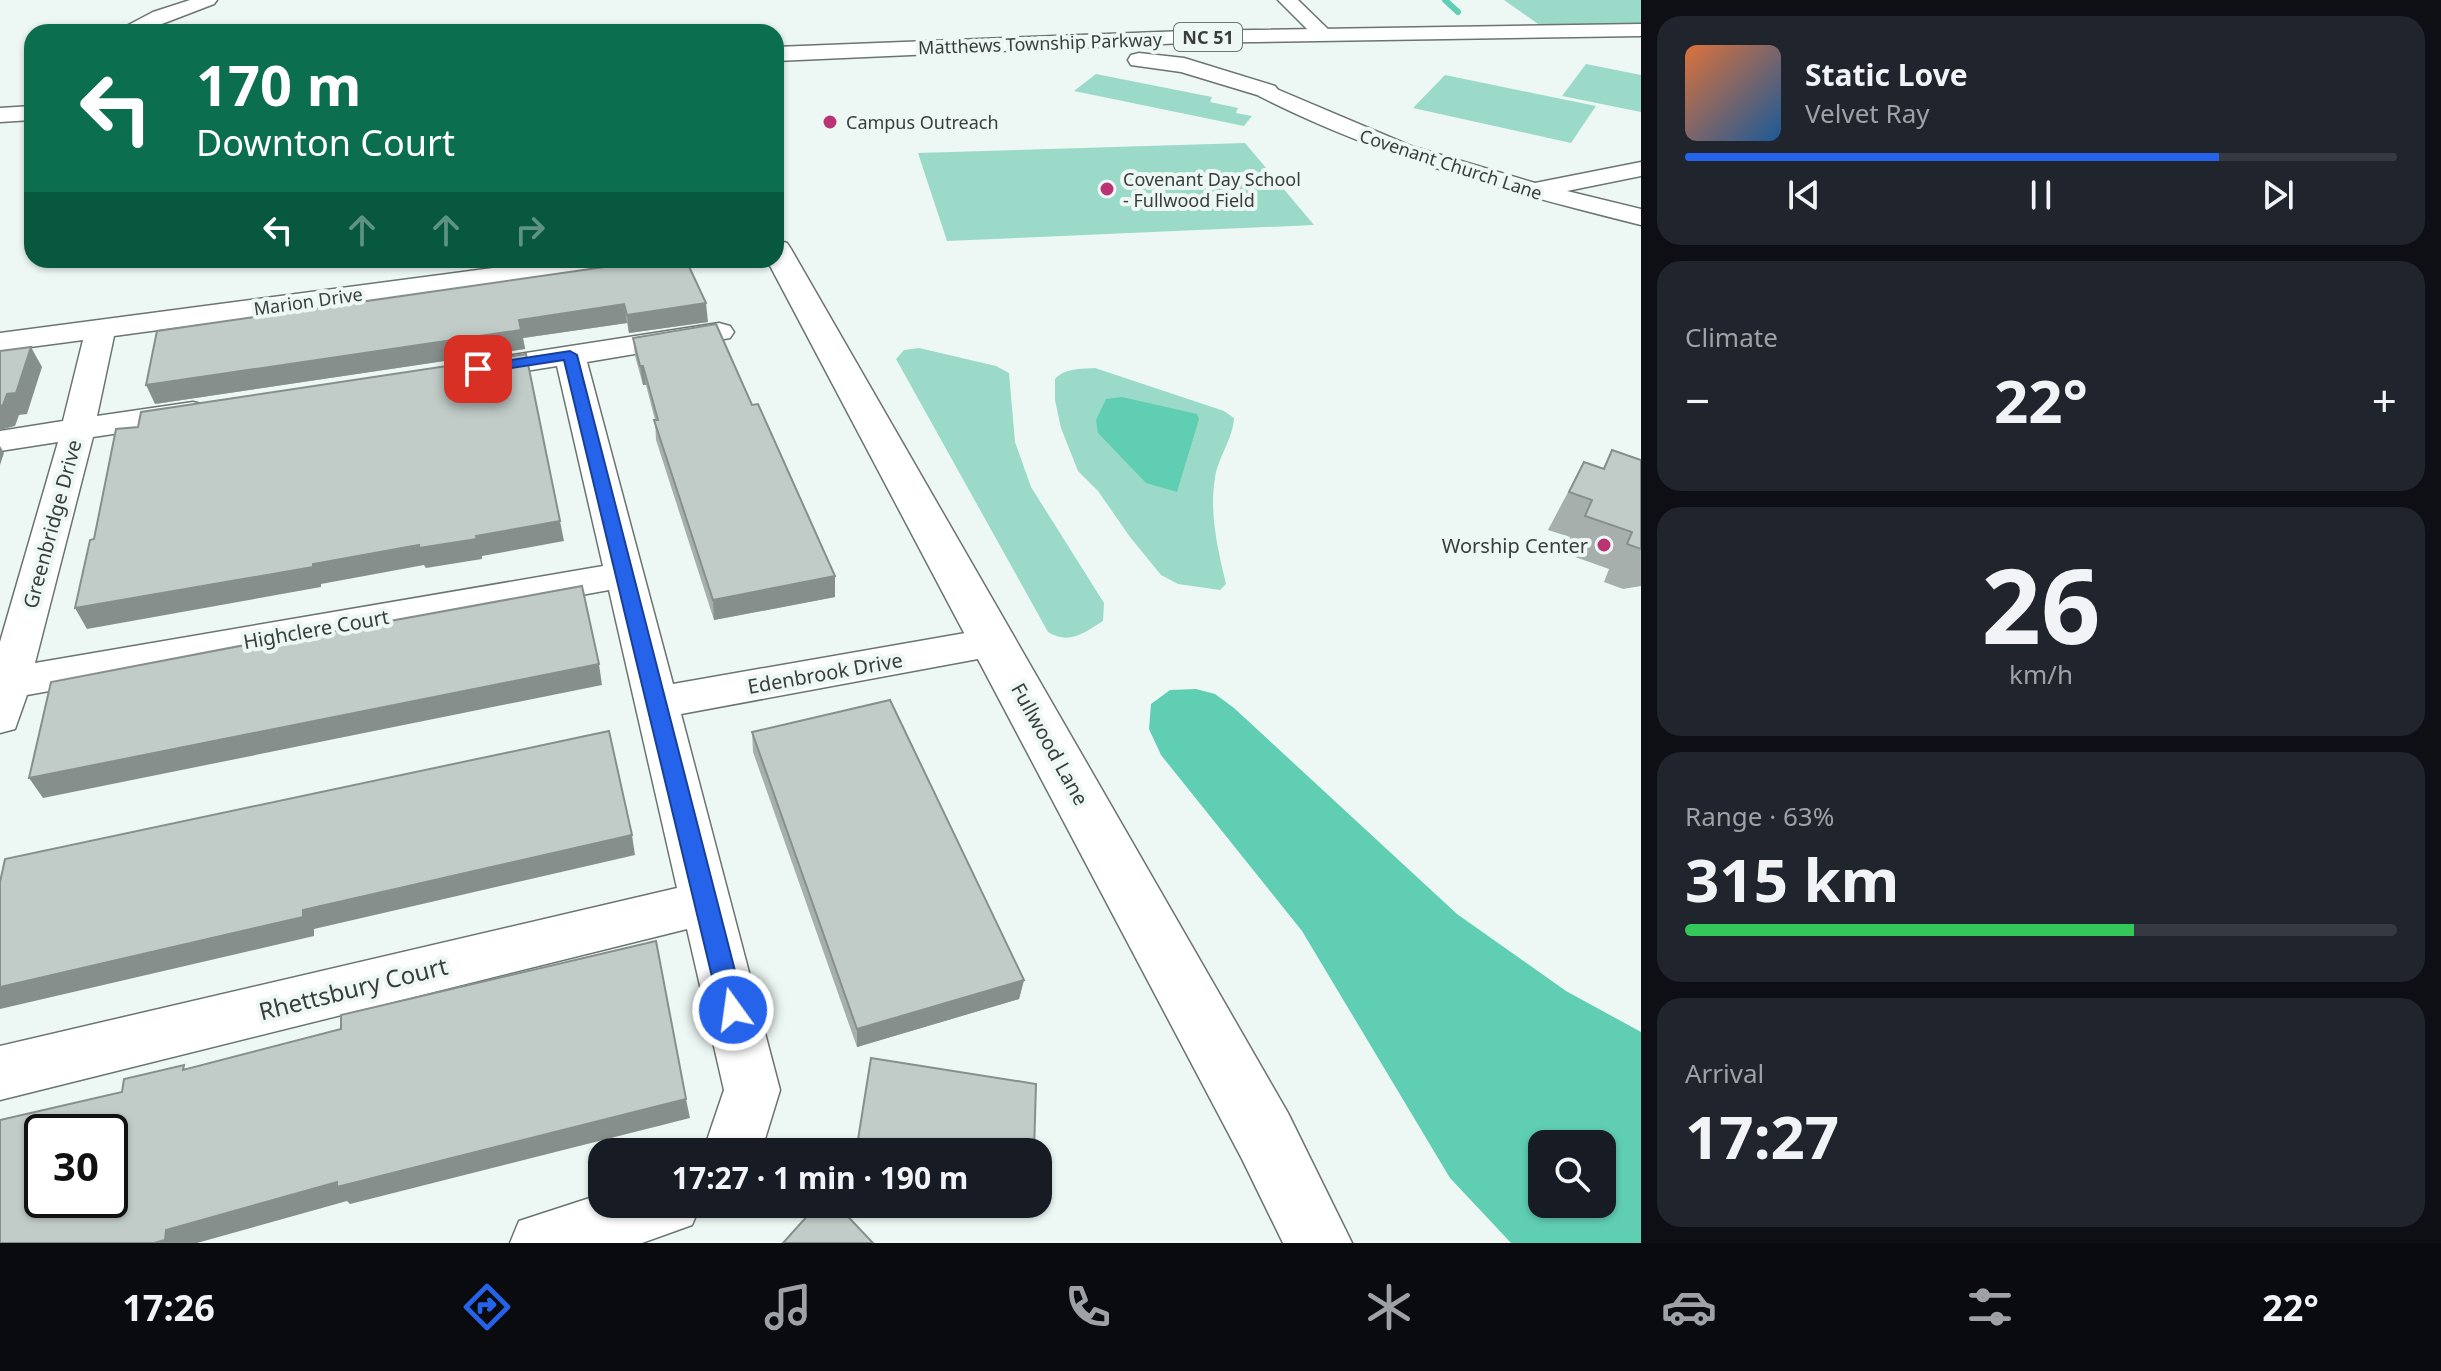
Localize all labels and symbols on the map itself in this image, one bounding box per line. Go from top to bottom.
road number: NC 51 [1174,23,1242,51]
street label: Matthews Township Parkway [918,27,1163,59]
place label: Campus Outreach [846,110,999,134]
marker: Campus Outreach [821,113,839,131]
street label: Covenant Church Lane [1357,123,1545,205]
place label: Covenant Day School - Fullwood Field [1123,167,1301,212]
marker: Covenant Day School - Fullwood Field [1098,180,1116,198]
street label: Marion Drive [252,281,364,321]
pin [444,335,512,403]
street label: Greenbridge Drive [16,437,88,611]
place label: Worship Center [1442,532,1588,559]
marker: Worship Center [1595,536,1613,554]
street label: Highclere Court [241,603,391,655]
street label: Edenbrook Drive [745,646,905,700]
street label: Fullwood Lane [1005,678,1095,810]
street label: Rhettsbury Court [255,949,451,1027]
position arrow [691,968,775,1052]
speed limit sign: 30 [24,1114,128,1218]

